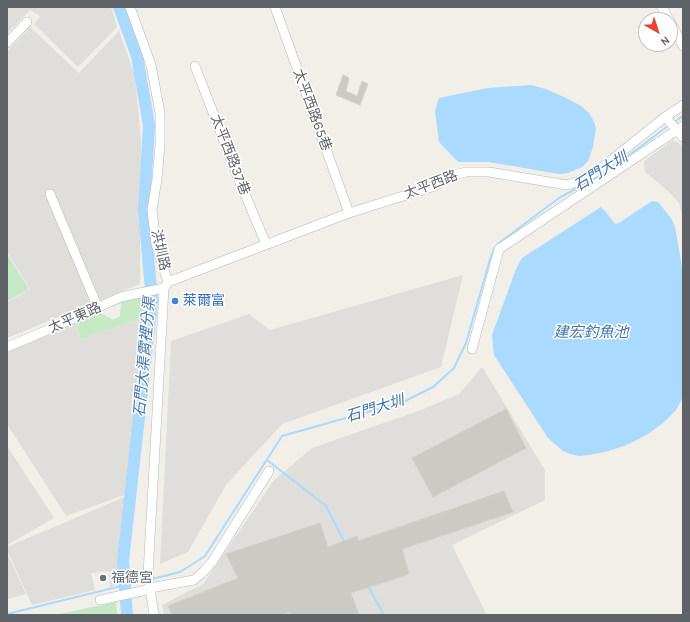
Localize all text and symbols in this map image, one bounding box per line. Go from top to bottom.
north arrow [638,12,678,52]
text: N [658,33,672,48]
street label: 太平西路65巷 [289,67,335,153]
street label: 太平西路37巷 [207,112,253,198]
water label: 石門大圳 [571,148,631,196]
street label: 太平西路 [402,167,460,203]
street label: 洪圳路 [147,228,173,272]
place label: 萊爾富 [183,293,225,309]
water label: 石門大渠霄裡分渠 [131,296,159,418]
marker: 萊爾富 [170,296,180,306]
street label: 太平東路 [46,299,104,337]
water label: 建宏釣魚池 [554,324,628,342]
water label: 石門大圳 [344,392,406,426]
place label: 福德宮 [111,570,153,586]
marker: 福德宮 [98,573,108,583]

